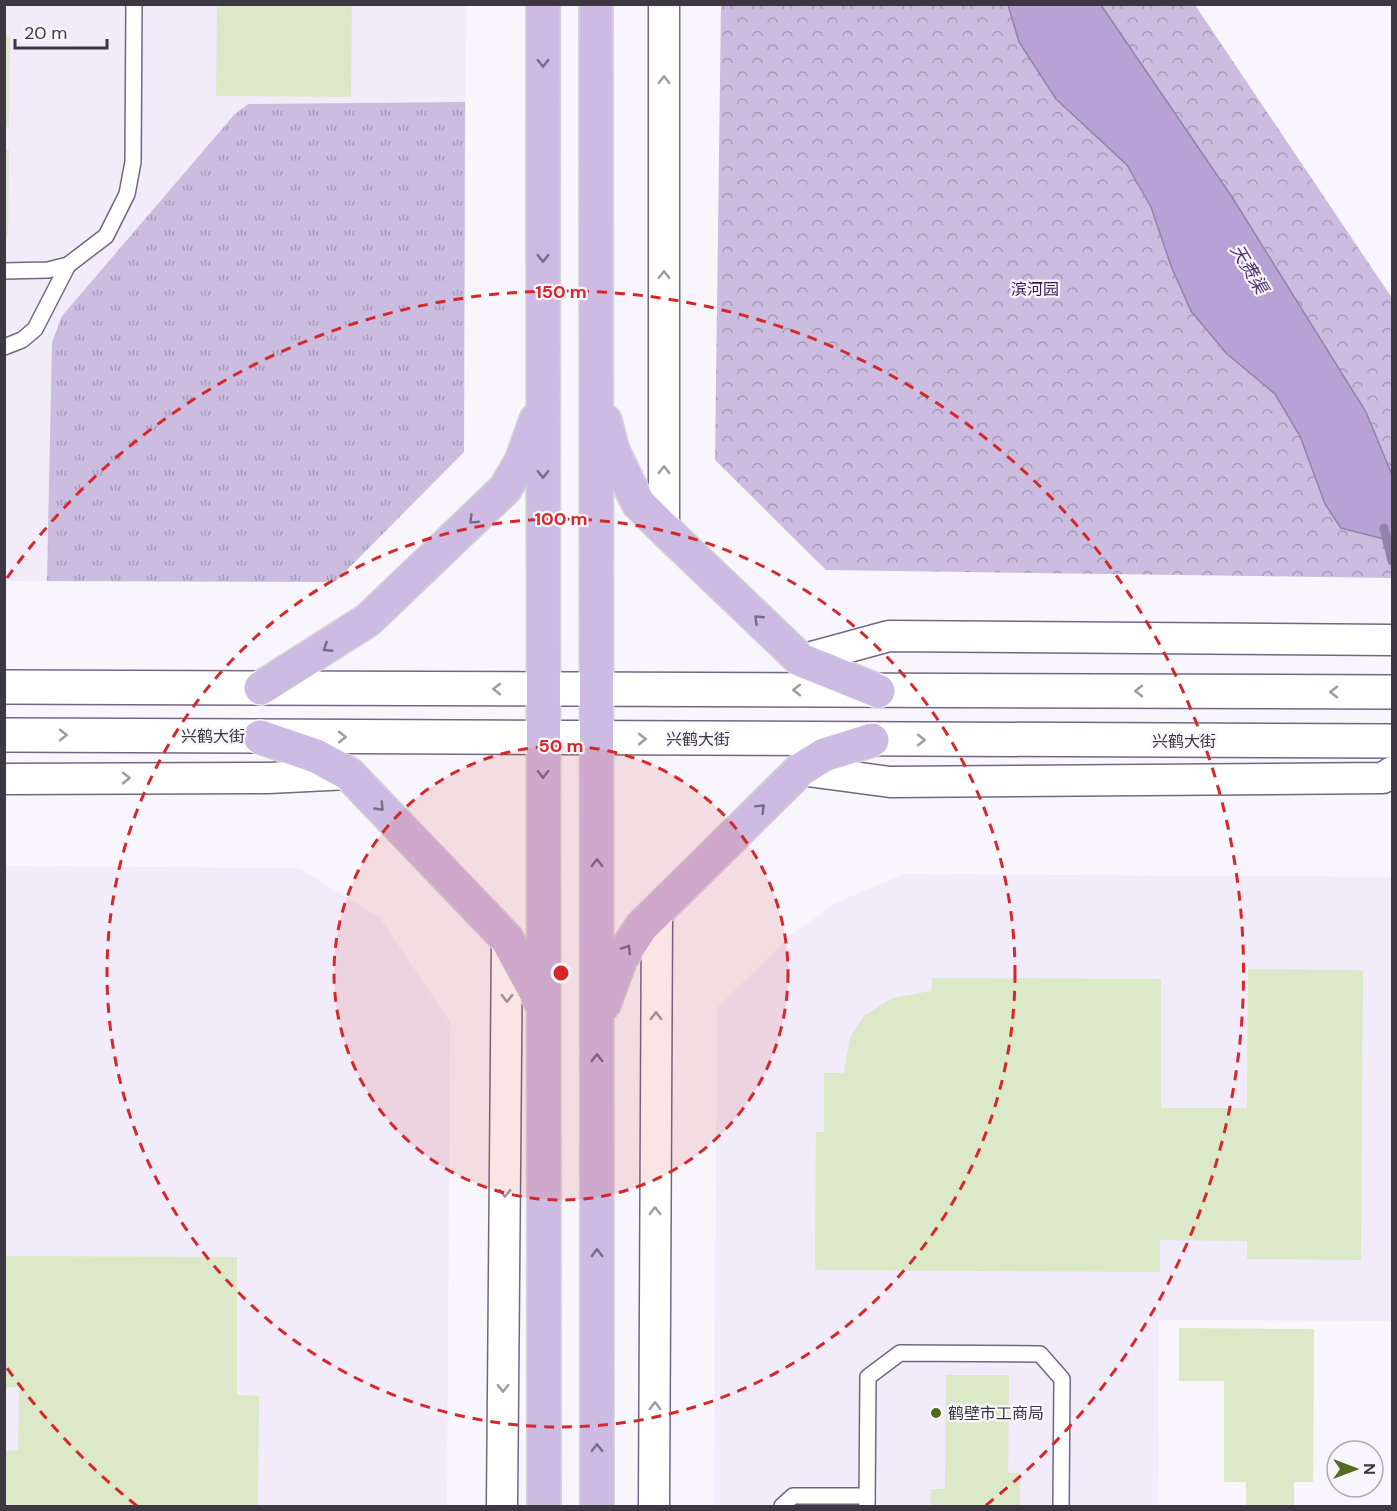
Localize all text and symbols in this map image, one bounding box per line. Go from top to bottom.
scale bar [15,12,106,50]
text: 20 m [24,21,67,45]
one-way arrow [537,58,549,67]
one-way arrow [658,76,670,85]
water label: 天赉渠 [1225,240,1275,301]
one-way arrow [537,253,549,262]
one-way arrow [658,271,670,280]
park label: 滨河园 [1011,279,1059,300]
text: 150 m [535,280,587,304]
one-way arrow [658,466,670,475]
one-way arrow [537,469,549,478]
text: 100 m [534,507,588,531]
one-way arrow [470,512,481,523]
one-way arrow [754,615,765,626]
one-way arrow [323,640,333,652]
one-way arrow [493,683,502,695]
one-way arrow [793,684,802,696]
one-way arrow [1135,685,1144,697]
one-way arrow [1330,686,1339,698]
street label: 兴鹤大街 [181,726,245,747]
one-way arrow [58,729,67,741]
street label: 兴鹤大街 [666,729,730,750]
one-way arrow [337,731,346,743]
street label: 兴鹤大街 [1152,731,1216,752]
one-way arrow [637,733,646,745]
text: 50 m [538,734,584,758]
one-way arrow [916,734,925,746]
one-way arrow [537,769,549,778]
one-way arrow [121,772,130,784]
one-way arrow [373,799,384,810]
one-way arrow [754,805,765,816]
one-way arrow [591,859,603,868]
one-way arrow [620,945,631,956]
centre of rings [551,963,571,983]
one-way arrow [501,993,513,1002]
one-way arrow [650,1012,662,1021]
one-way arrow [591,1054,603,1063]
one-way arrow [499,1188,511,1197]
one-way arrow [649,1207,661,1216]
one-way arrow [591,1249,603,1258]
one-way arrow [497,1383,510,1392]
one-way arrow [648,1402,661,1411]
place label: 鹤壁市工商局 [948,1403,1044,1424]
marker: 鹤壁市工商局 [929,1406,943,1420]
north arrow [1325,1439,1385,1499]
one-way arrow [591,1444,603,1453]
text: N [1359,1463,1380,1475]

